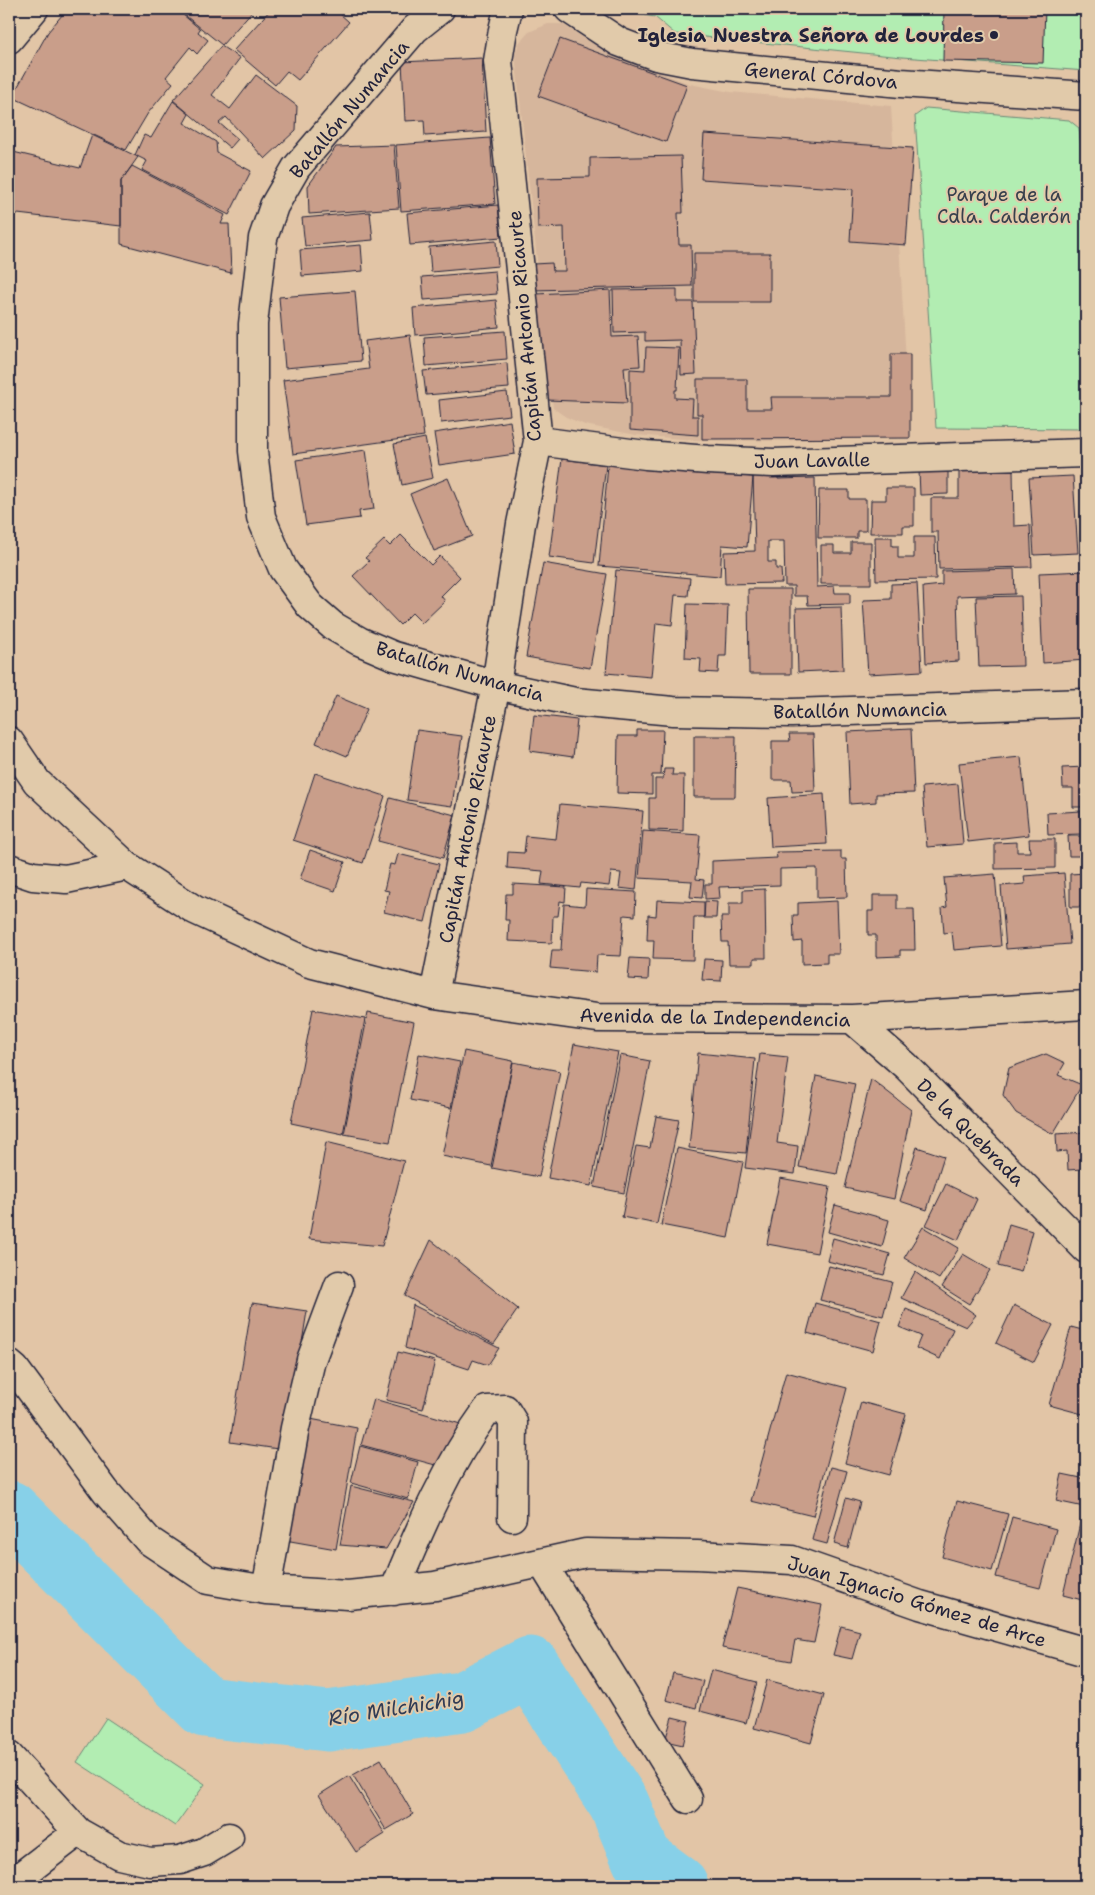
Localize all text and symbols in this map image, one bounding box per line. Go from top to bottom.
place label: Iglesia Nuestra Señora de Lourdes [637,23,984,48]
marker: Iglesia Nuestra Señora de Lourdes [988,29,1000,41]
street label: Batallón Numancia [284,35,415,184]
street label: General Córdova [743,56,899,95]
park label: Parque de la Cdla. Calderón [937,182,1071,229]
street label: Capitán Antonio Ricaurte [502,209,547,443]
street label: Juan Lavalle [753,447,871,474]
street label: Batallón Numancia [373,636,547,707]
street label: Batallón Numancia [773,696,947,725]
street label: Capitán Antonio Ricaurte [433,713,502,945]
street label: Avenida de la Independencia [579,1003,851,1032]
street label: De la Quebrada [911,1073,1030,1192]
street label: Juan Ignacio Gómez de Arce [784,1550,1049,1653]
water label: Río Milchichig [326,1684,466,1732]

